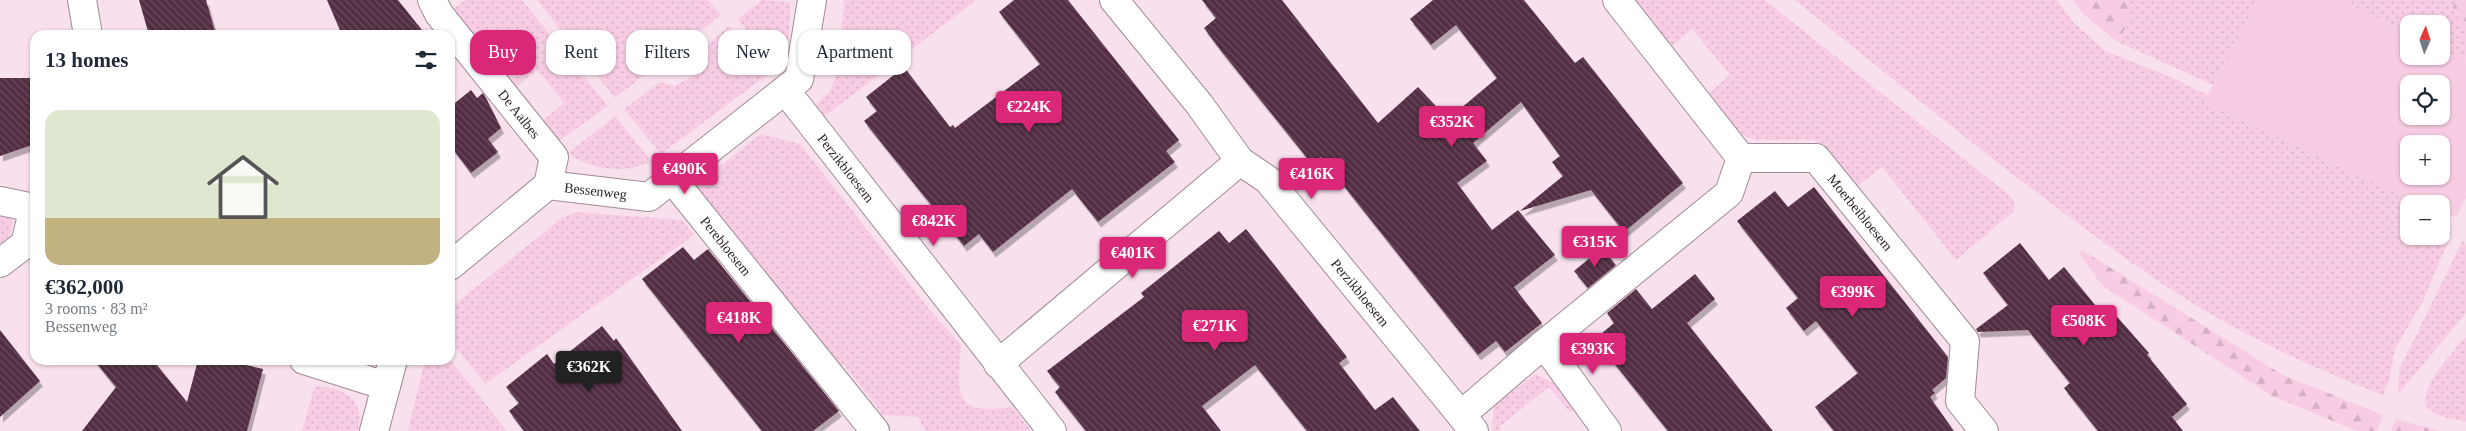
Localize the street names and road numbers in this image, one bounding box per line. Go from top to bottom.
street label: De Aalbes [495,87,543,142]
street label: Perzikbloesem [814,131,877,205]
street label: Moerbeibloesem [1824,171,1896,254]
street label: Bessenweg [563,180,628,202]
street label: Perebloesem [697,214,754,279]
street label: Perzikbloesem [1328,256,1392,330]

